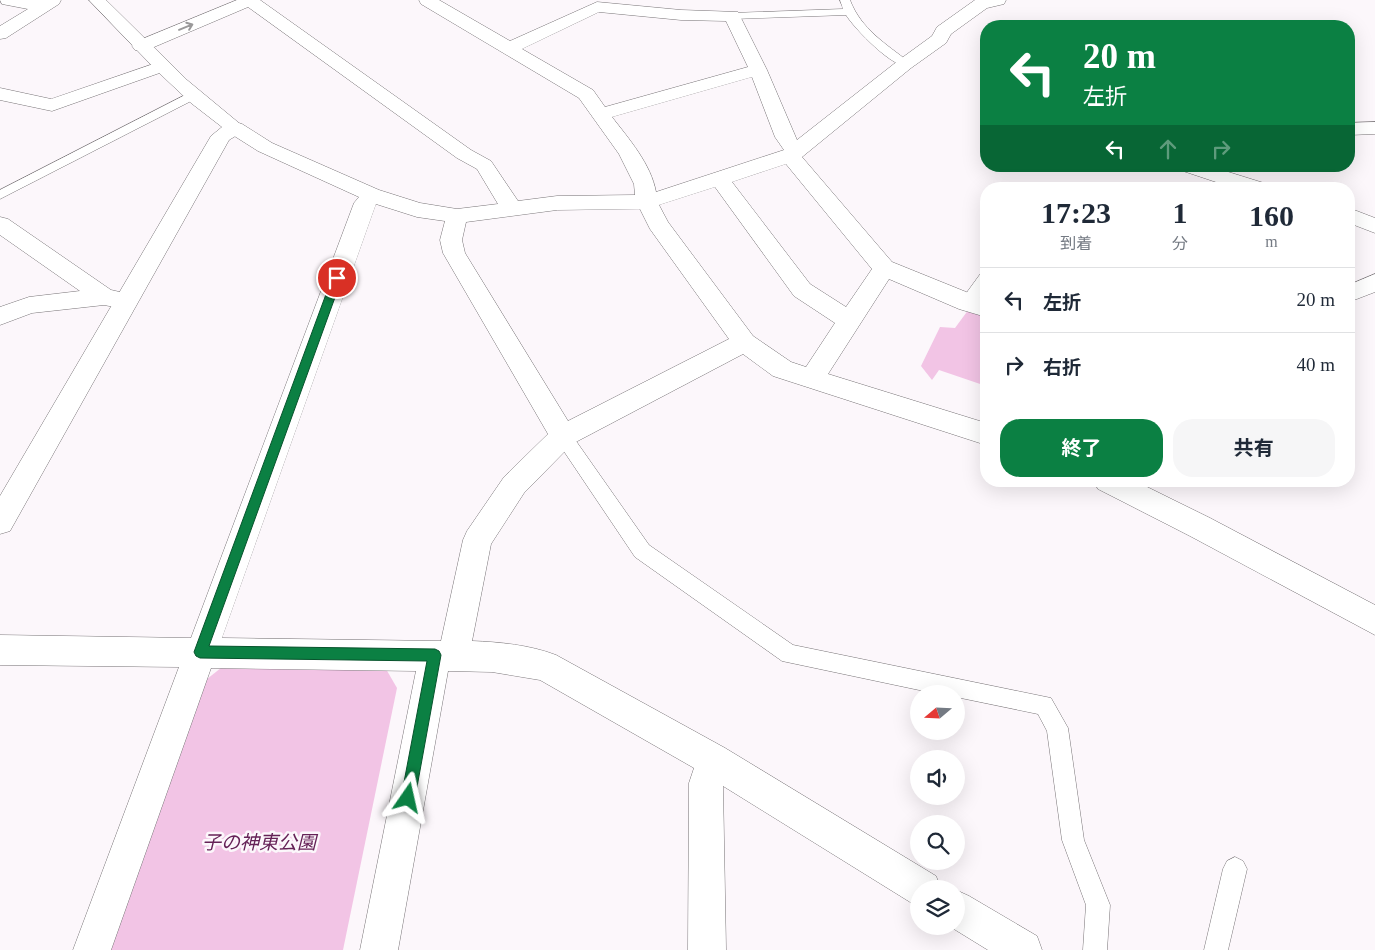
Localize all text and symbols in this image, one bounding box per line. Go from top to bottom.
one-way arrow [178,22,193,32]
text: 20 m [1083,37,1156,76]
icon: left [1000,40,1065,105]
text: 左折 [1083,84,1127,109]
icon: left [1101,135,1129,163]
icon: ahead [1154,135,1182,163]
icon: right [1207,135,1235,163]
text: 17:23 [1041,196,1111,229]
text: 1 [1172,196,1187,229]
text: 160 [1249,199,1294,232]
text: m [1265,233,1278,250]
text: 到着 [1060,235,1092,252]
text: 分 [1172,235,1188,252]
pin [316,257,358,299]
icon: arrive [323,264,351,292]
icon: left [1000,286,1028,314]
text: 20 m [1296,289,1335,310]
text: 左折 [1043,292,1081,313]
icon: right [1000,351,1028,379]
text: 40 m [1296,354,1335,375]
text: 右折 [1043,357,1081,378]
button: 終了 [1000,419,1163,477]
button: 共有 [1173,419,1335,477]
north arrow [910,685,965,740]
map controls [910,685,965,935]
button: sound [910,750,965,805]
position arrow [381,771,433,823]
button: search [910,815,965,870]
park label: 子の神東公園 [202,832,319,853]
button: layers [910,880,965,935]

